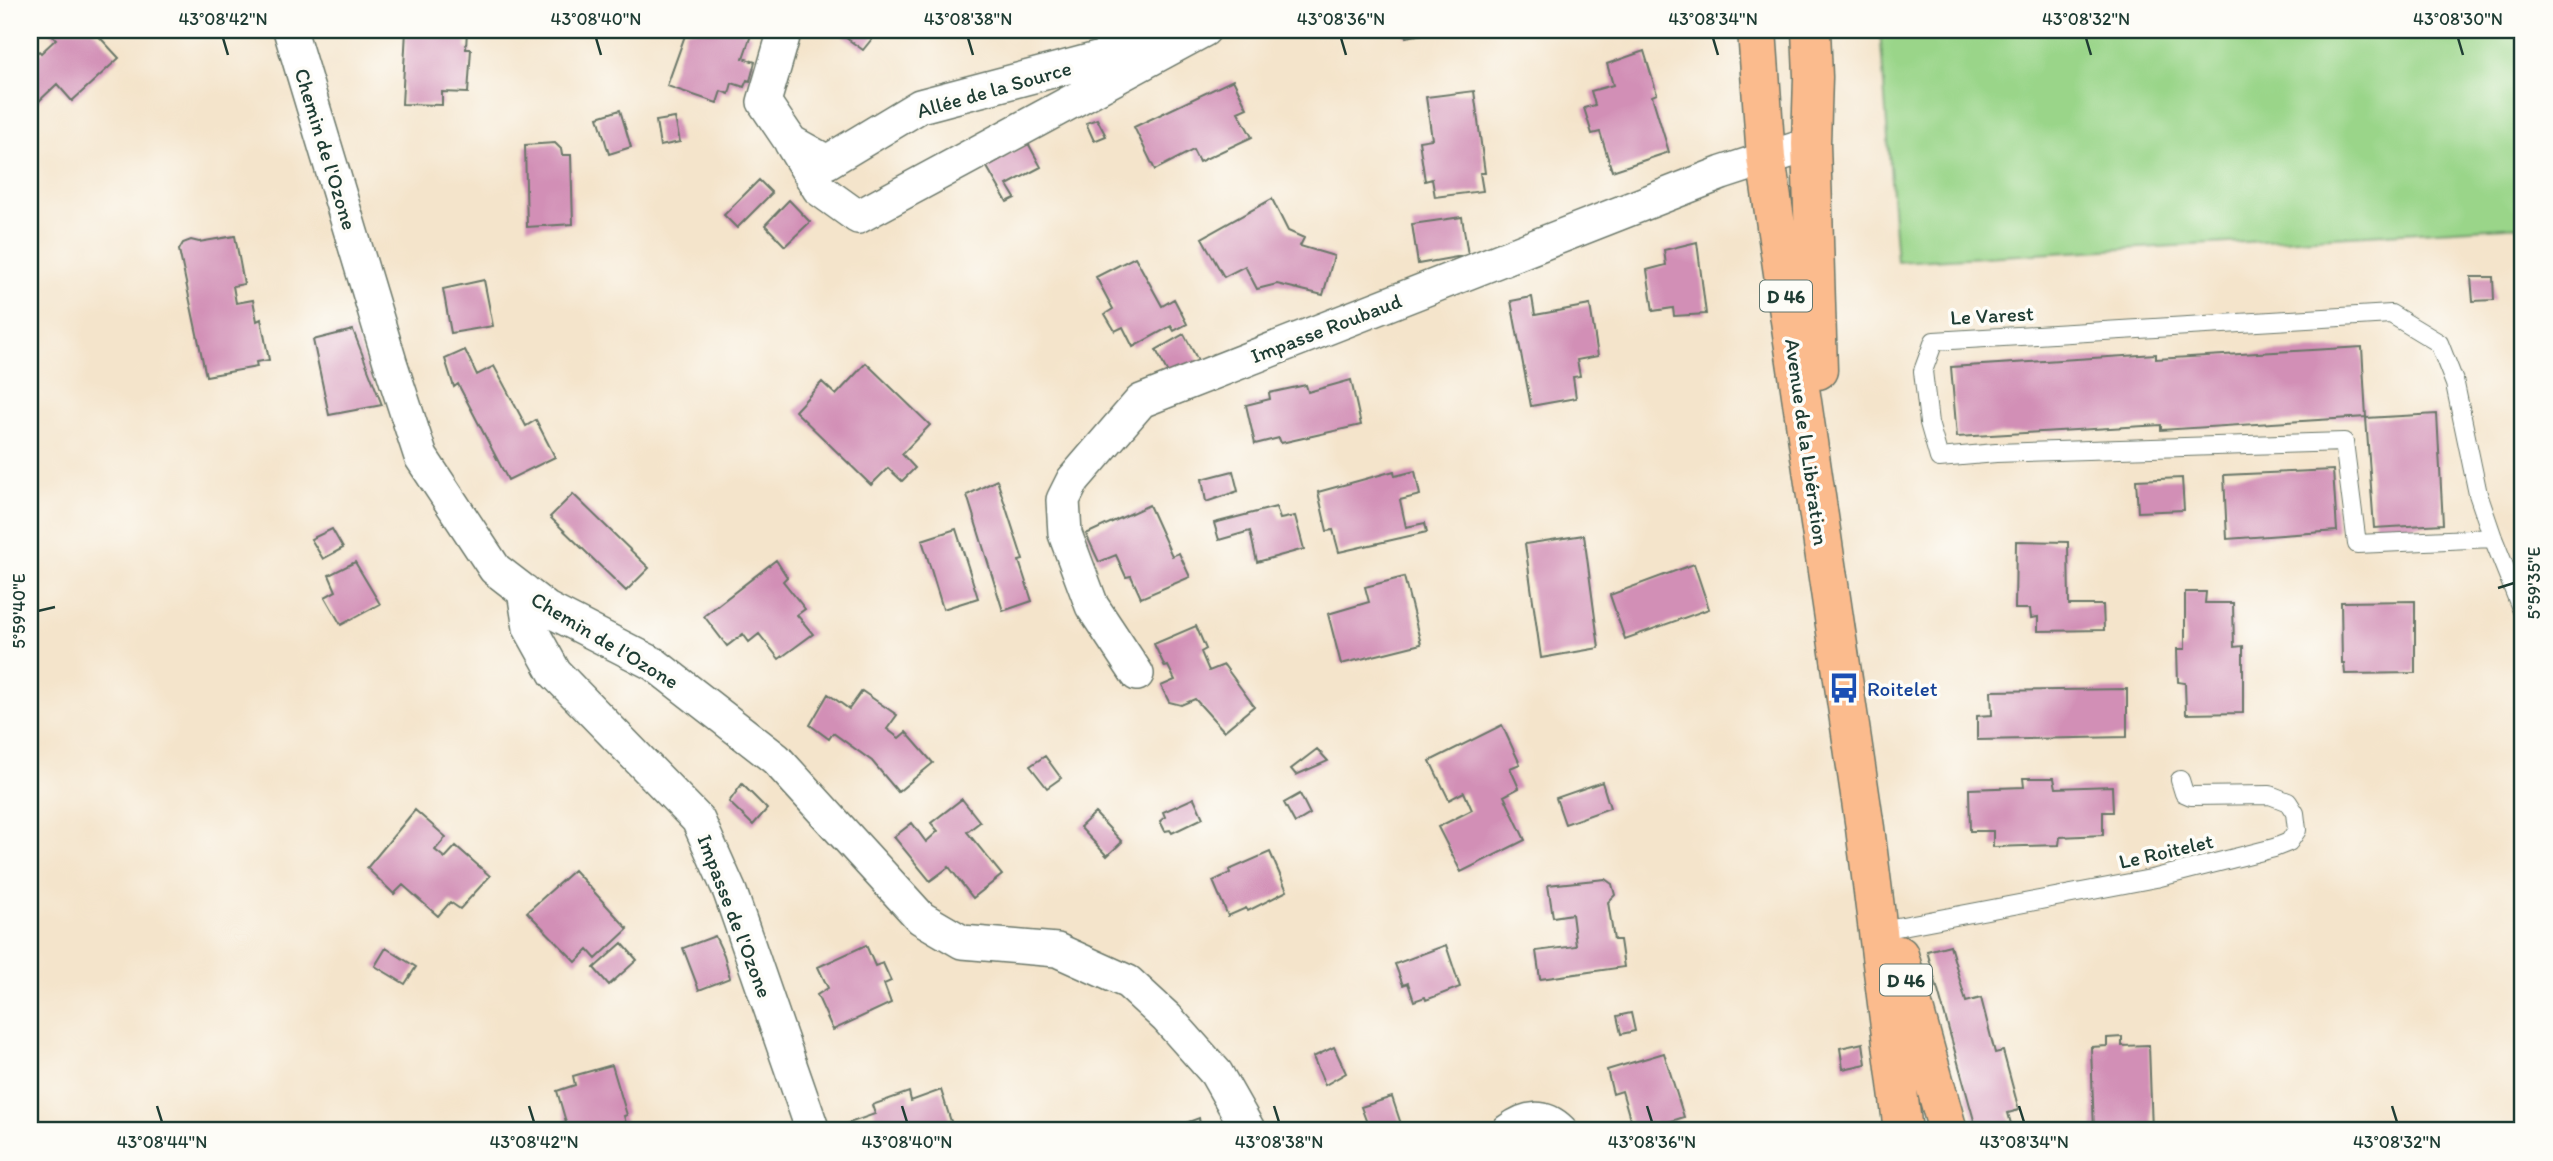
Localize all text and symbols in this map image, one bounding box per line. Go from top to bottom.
text: 43°08'42"N [178,8,268,30]
text: 43°08'40"N [551,8,641,30]
text: 43°08'38"N [924,8,1012,30]
text: 43°08'36"N [1297,8,1385,30]
text: 43°08'34"N [1668,8,1758,30]
text: 43°08'32"N [2042,8,2130,30]
text: 43°08'30"N [2413,8,2503,30]
street label: Allée de la Source [914,55,1074,123]
street label: Chemin de l'Ozone [290,65,362,233]
road number: D 46 [1760,280,1812,312]
street label: Impasse Roubaud [1247,288,1406,368]
street label: Le Varest [1950,300,2035,330]
street label: Avenue de la Libération [1780,337,1834,547]
text: 5°59'35"E [2523,547,2545,619]
text: 5°59'40"E [8,573,30,649]
street label: Chemin de l'Ozone [527,586,683,694]
bus stop icon: Roitelet [1827,671,1861,705]
place label: Roitelet [1867,676,1938,701]
street label: Le Roitelet [2116,828,2216,874]
street label: Impasse de l'Ozone [692,831,778,1001]
road number: D 46 [1880,964,1932,996]
text: 43°08'44"N [117,1131,207,1153]
text: 43°08'42"N [489,1131,579,1153]
text: 43°08'40"N [862,1131,952,1153]
text: 43°08'38"N [1235,1131,1323,1153]
text: 43°08'36"N [1608,1131,1696,1153]
text: 43°08'34"N [1979,1131,2069,1153]
text: 43°08'32"N [2353,1131,2441,1153]

